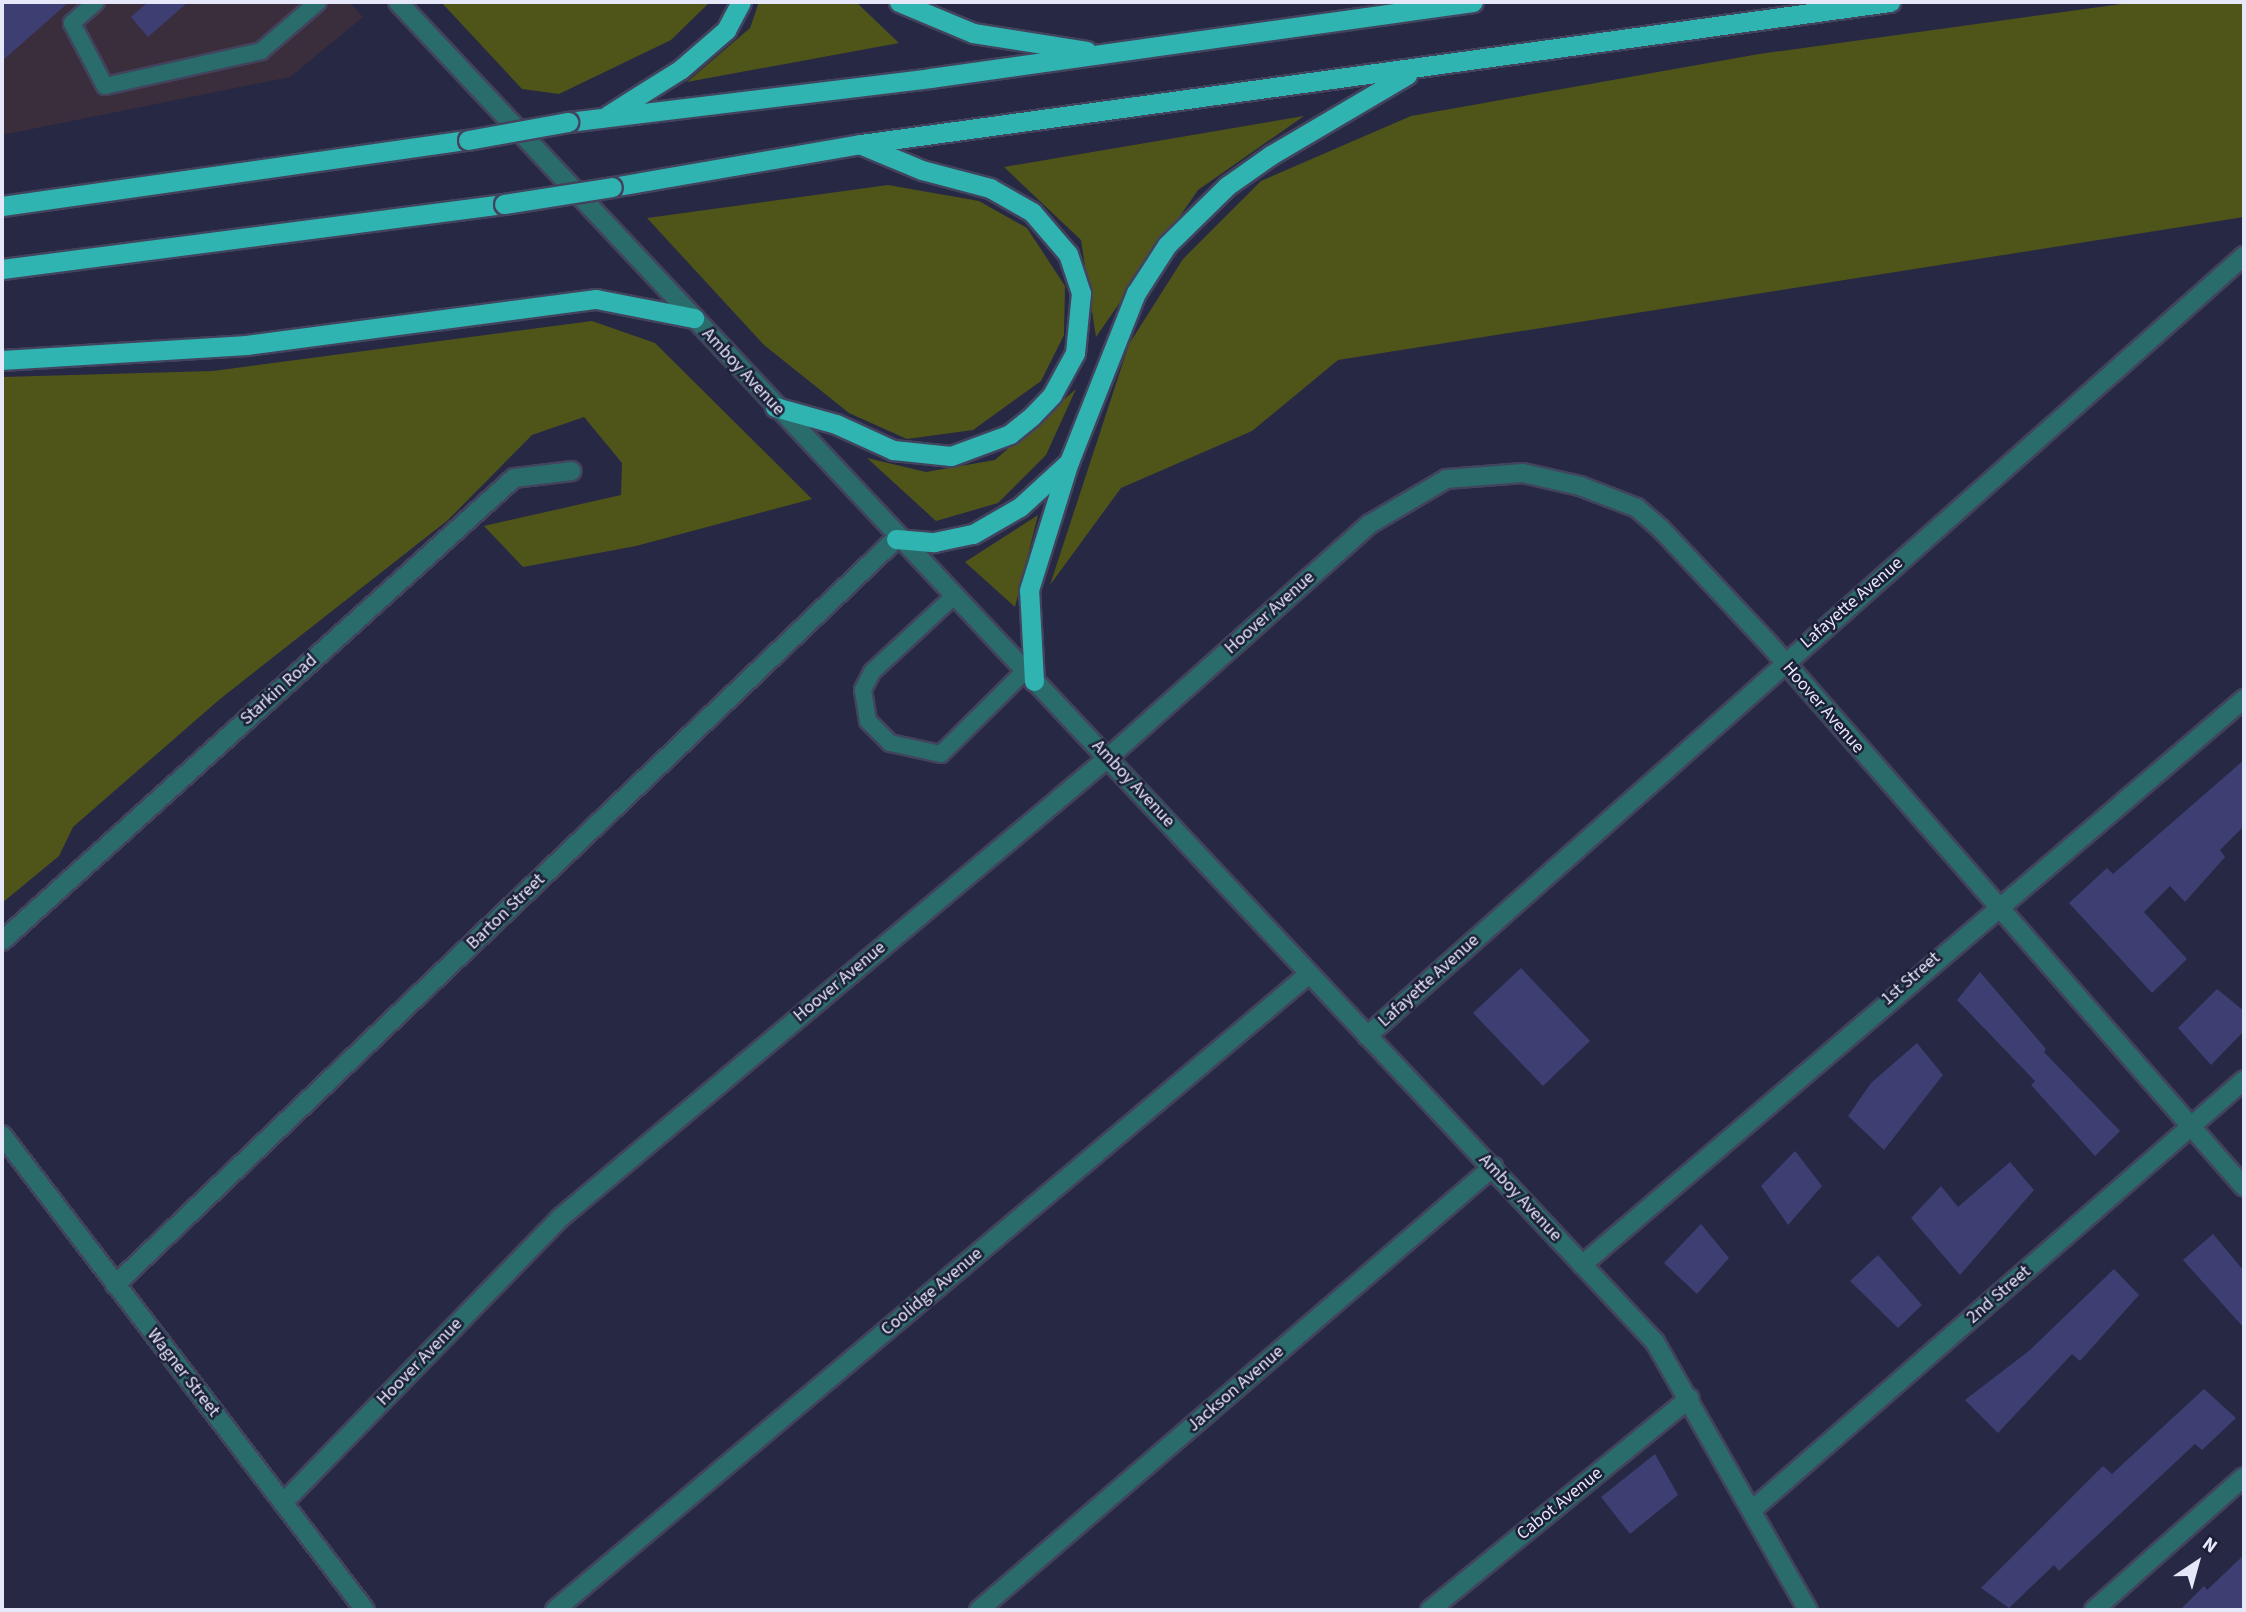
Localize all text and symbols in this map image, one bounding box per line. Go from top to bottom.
street label: Amboy Avenue [697,324,789,420]
street label: Lafayette Avenue [1796,553,1908,653]
street label: Hoover Avenue [1220,567,1320,659]
street label: Starkin Road [236,650,322,730]
street label: Hoover Avenue [1778,658,1868,758]
street label: Amboy Avenue [1087,736,1179,832]
street label: Barton Street [463,869,549,955]
street label: Lafayette Avenue [1374,930,1484,1032]
street label: Hoover Avenue [789,937,891,1027]
street label: 1st Street [1877,948,1945,1010]
street label: Amboy Avenue [1474,1150,1566,1246]
street label: Coolidge Avenue [877,1243,987,1341]
street label: 2nd Street [1963,1261,2035,1329]
street label: Hoover Avenue [373,1314,467,1410]
street label: Wagner Street [142,1325,224,1421]
street label: Jackson Avenue [1183,1341,1289,1437]
street label: Cabot Avenue [1513,1463,1607,1545]
north arrow [2162,1528,2232,1598]
text: N [2197,1531,2223,1560]

